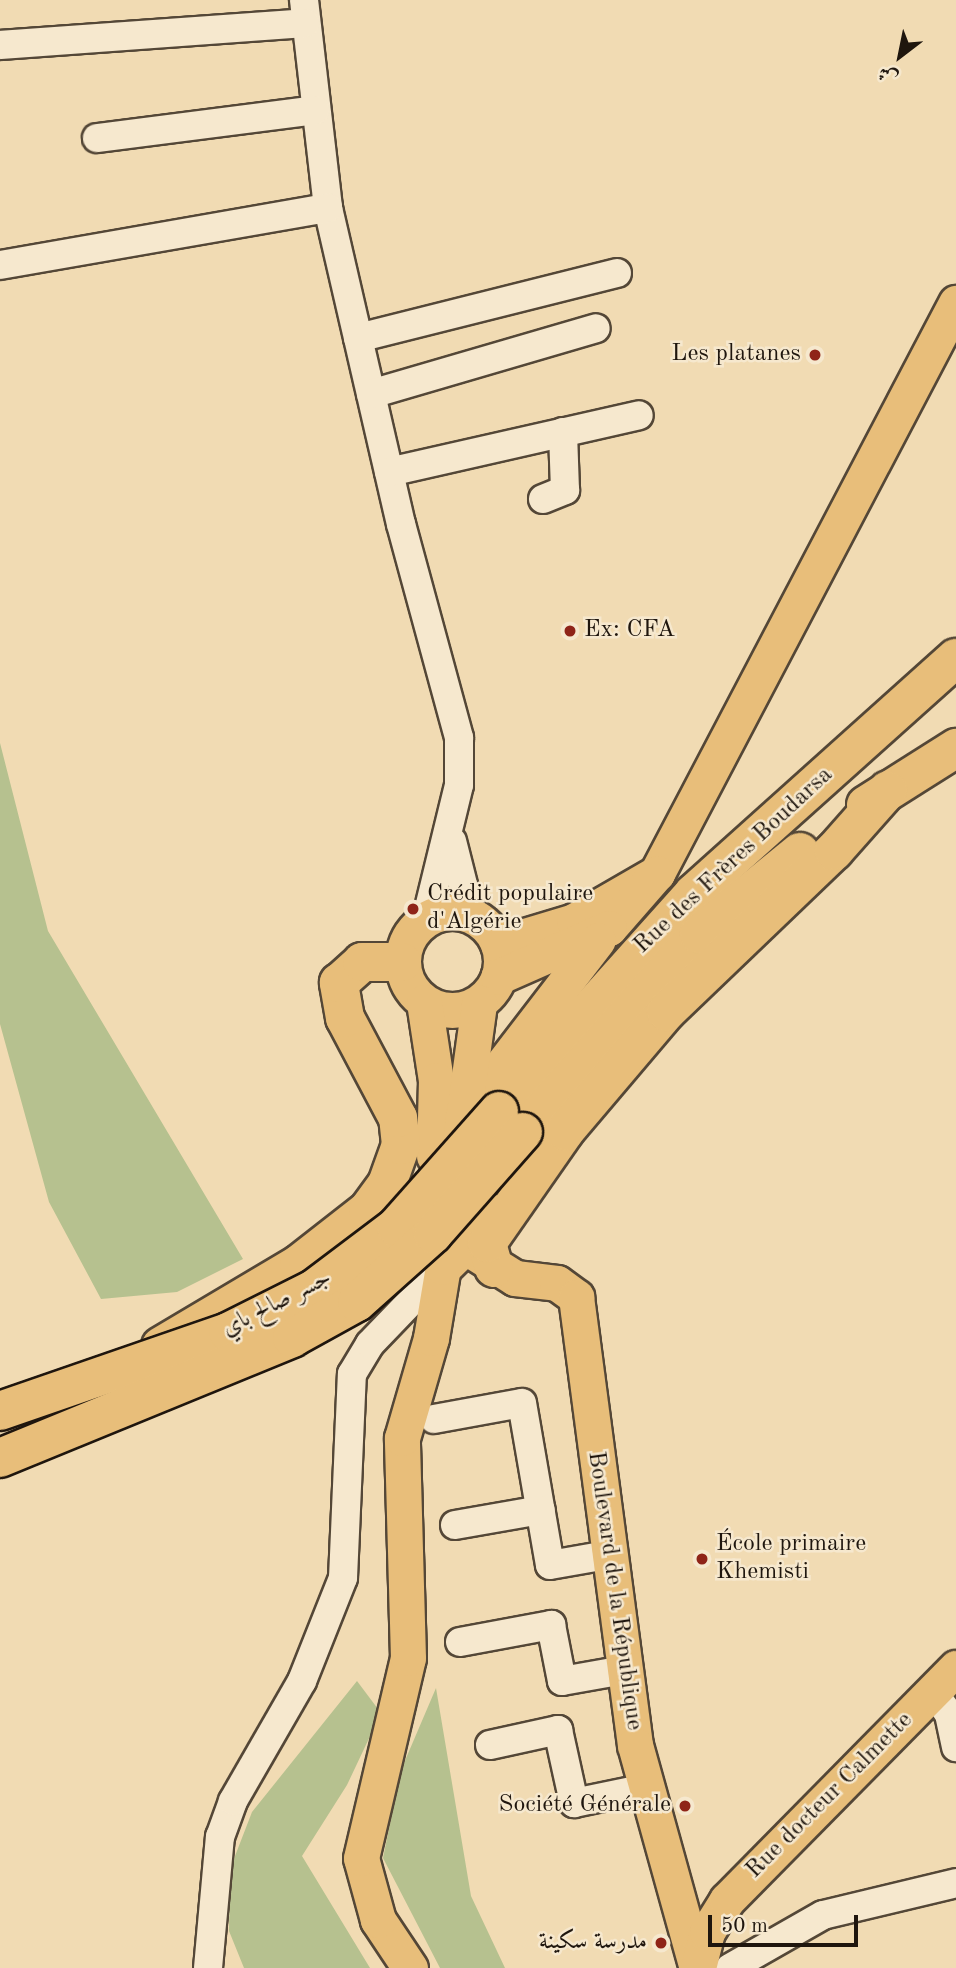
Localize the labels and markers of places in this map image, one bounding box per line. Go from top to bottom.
place label: Les platanes [671,341,801,369]
marker: Les platanes [807,347,823,363]
place label: Ex: CFA [584,617,675,645]
marker: Ex: CFA [562,623,578,639]
place label: Crédit populaire d'Algérie [427,881,593,937]
marker: Crédit populaire d'Algérie [405,901,421,917]
place label: École primaire Khemisti [716,1531,866,1587]
marker: École primaire Khemisti [694,1551,710,1567]
place label: Société Générale [499,1792,671,1820]
marker: Société Générale [677,1798,693,1814]
place label: مدرسة سكينة [539,1929,647,1957]
marker: مدرسة سكينة [653,1935,669,1951]

